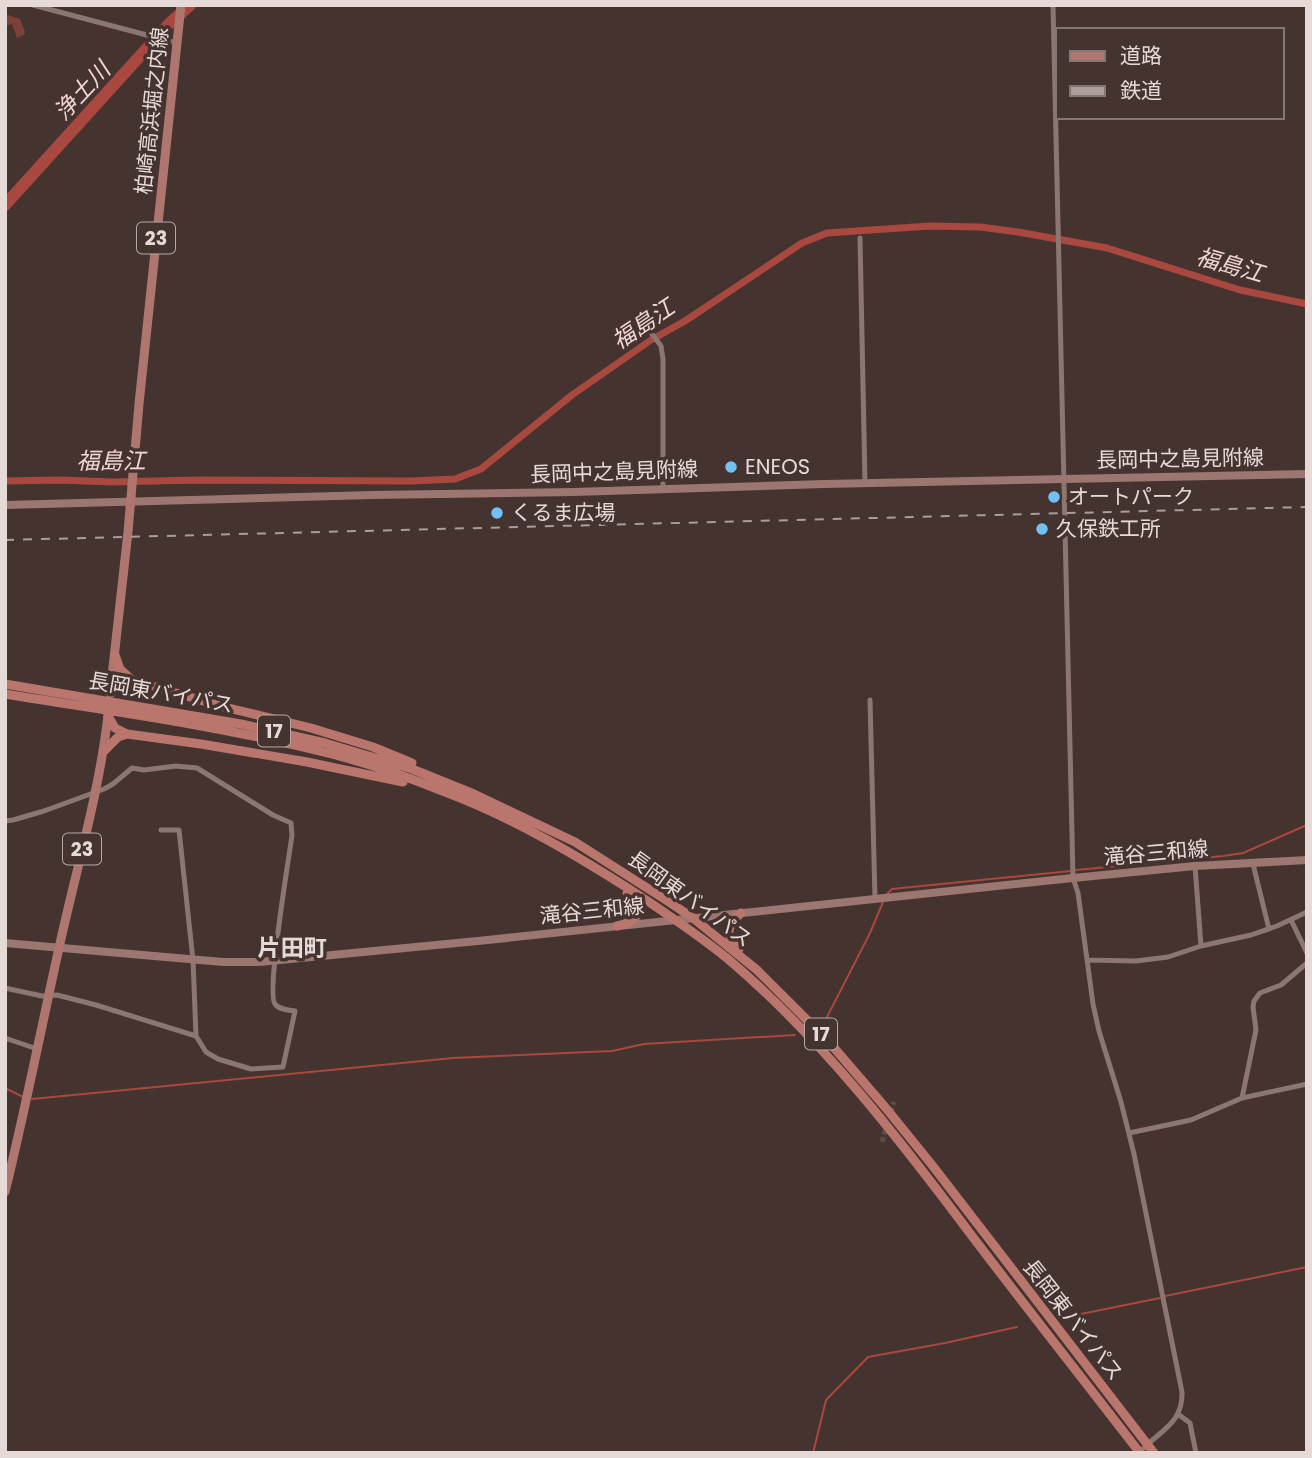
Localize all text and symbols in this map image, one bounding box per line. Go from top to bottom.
street label: 柏崎高浜堀之内線 [128,26,175,196]
legend [1056,28,1284,119]
text: 道路 [1120,41,1162,70]
water label: 浄土川 [47,53,119,127]
text: 鉄道 [1120,76,1162,105]
road number: 23 [137,222,175,254]
water label: 福島江 [1192,240,1270,291]
water label: 福島江 [605,290,683,357]
street label: 長岡中之島見附線 [1096,443,1264,474]
water label: 福島江 [77,445,149,477]
place label: ENEOS [745,452,810,481]
street label: 長岡中之島見附線 [530,454,698,489]
marker: ENEOS [723,459,739,475]
place label: オートパーク [1068,482,1194,511]
marker: オートパーク [1046,489,1062,505]
place label: くるま広場 [511,498,616,527]
marker: くるま広場 [489,505,505,521]
place label: 久保鉄工所 [1056,514,1161,543]
marker: 久保鉄工所 [1034,521,1050,537]
street label: 長岡東バイパス [86,666,236,720]
road number: 17 [258,716,290,746]
street label: 滝谷三和線 [1102,833,1210,872]
road number: 23 [63,834,101,864]
street label: 長岡東バイパス [622,844,758,953]
street label: 滝谷三和線 [538,891,646,930]
district label: 片田町 [258,932,327,964]
road number: 17 [805,1018,837,1050]
street label: 長岡東バイパス [1017,1253,1130,1386]

